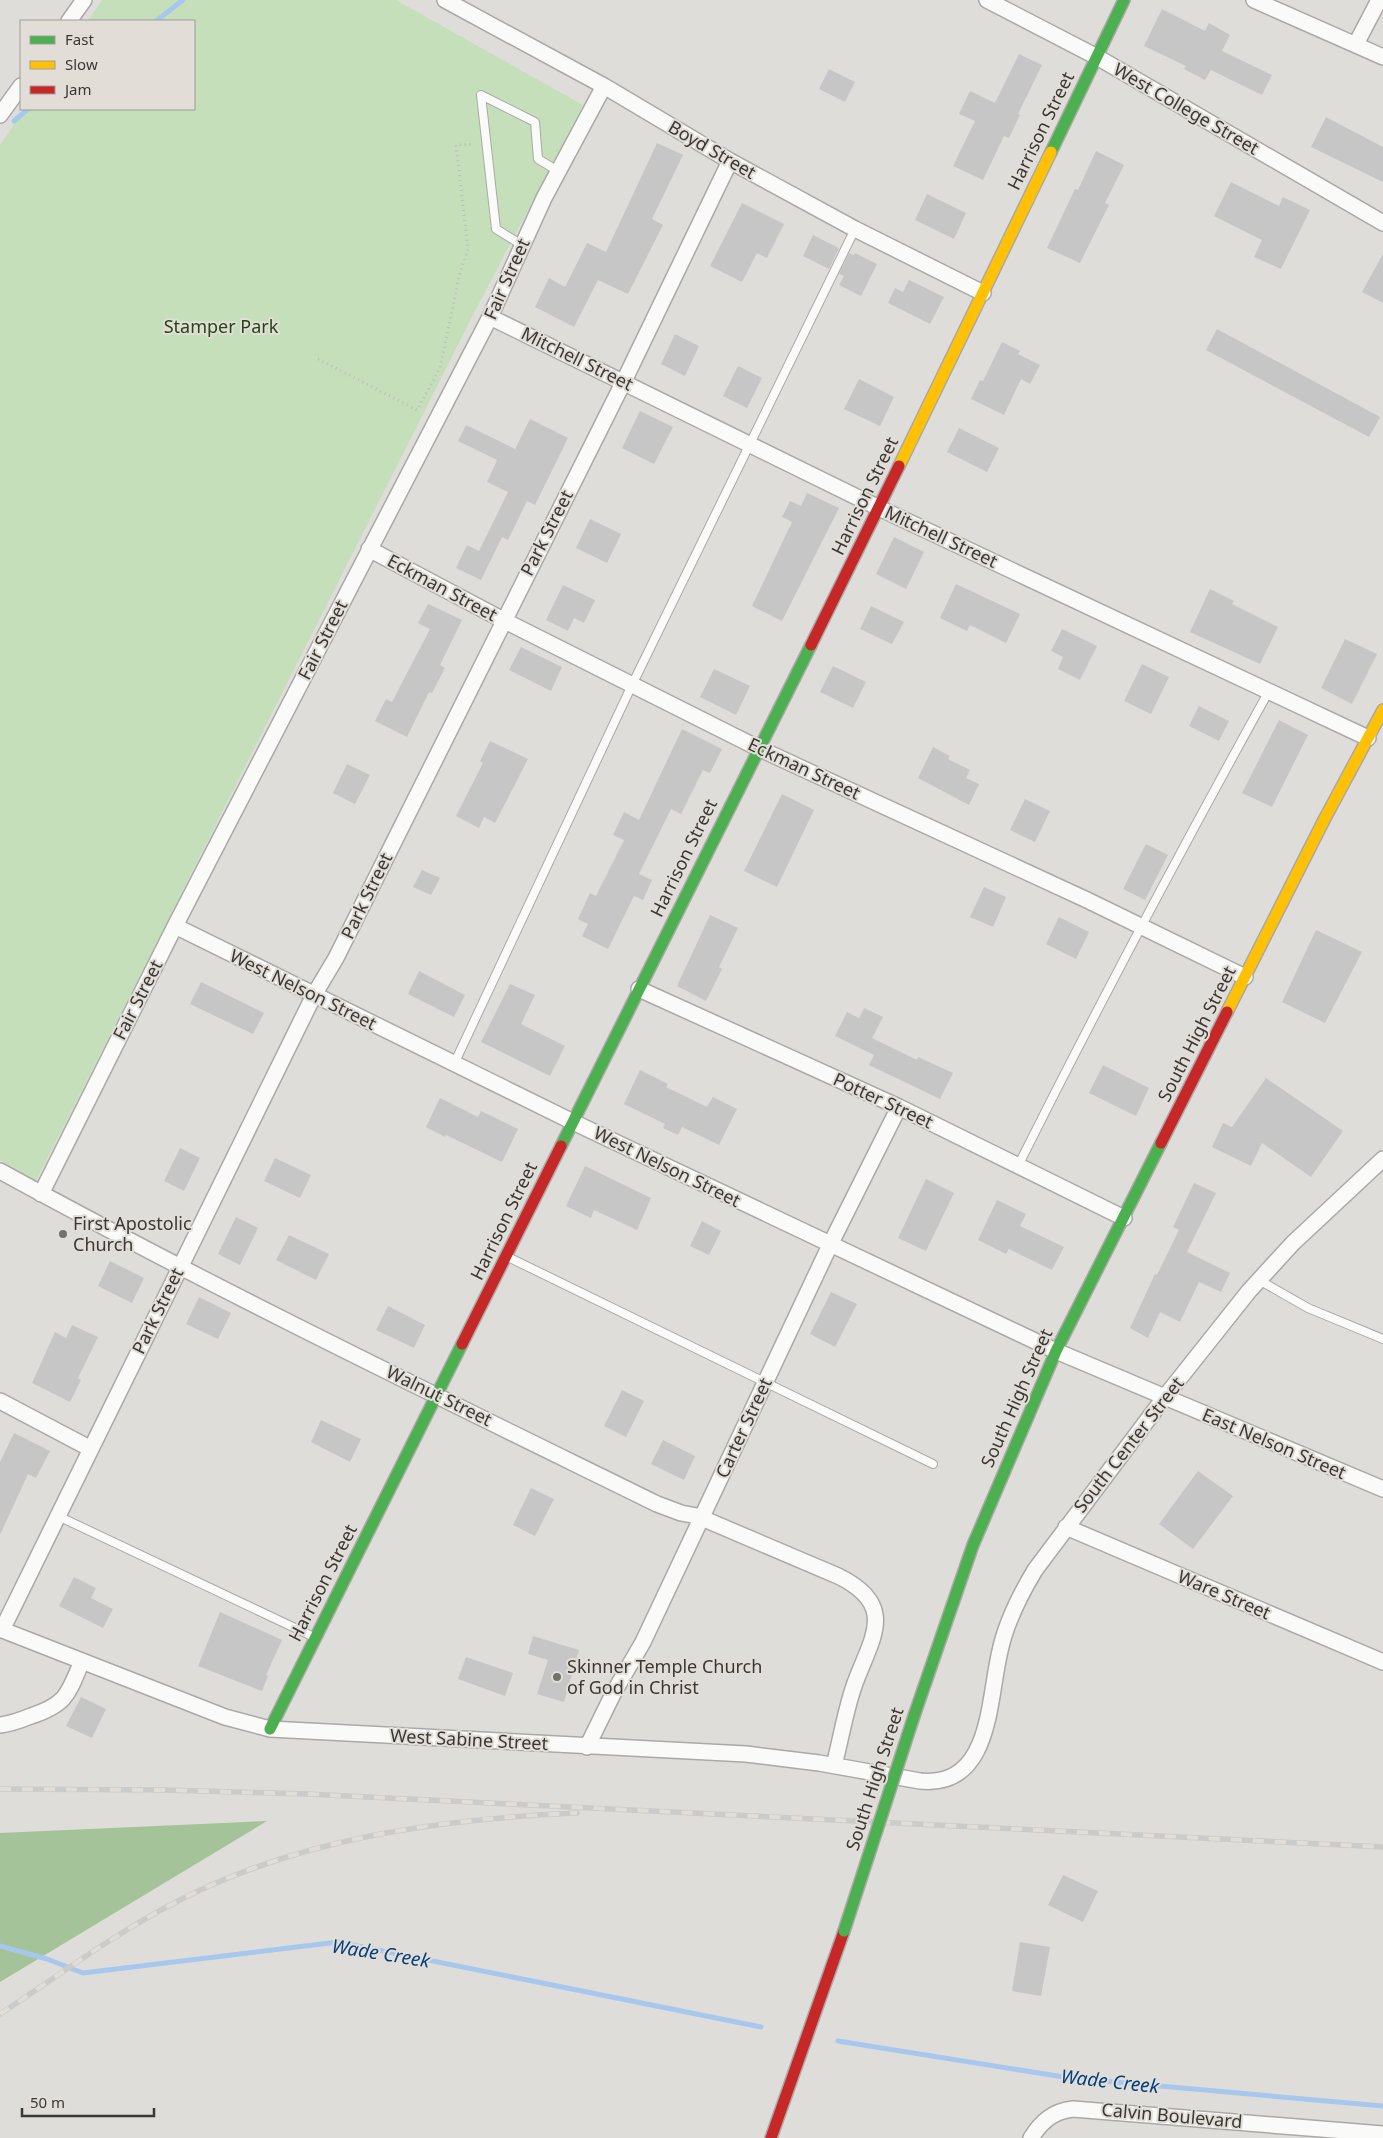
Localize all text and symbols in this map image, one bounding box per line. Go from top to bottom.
legend [20,20,195,110]
text: Fast [65,29,94,49]
text: Slow [65,54,98,74]
street label: West College Street [1109,57,1264,160]
street label: Harrison Street [1001,67,1079,194]
text: Jam [63,79,92,99]
street label: Boyd Street [664,114,761,184]
street label: Fair Street [478,234,535,323]
park label: Stamper Park [164,314,279,338]
street label: Mitchell Street [518,321,638,396]
street label: Harrison Street [825,432,903,559]
street label: Park Street [514,485,578,579]
street label: Mitchell Street [881,500,1002,573]
street label: Eckman Street [383,548,502,626]
street label: Fair Street [292,595,353,684]
street label: Eckman Street [744,732,865,805]
street label: Harrison Street [644,794,722,921]
street label: Park Street [335,848,397,943]
street label: West Nelson Street [226,943,381,1035]
street label: Fair Street [107,955,168,1044]
street label: South High Street [1152,961,1241,1106]
street label: Potter Street [830,1067,938,1134]
street label: West Nelson Street [590,1120,745,1212]
street label: Harrison Street [464,1157,542,1284]
place label: First Apostolic Church [73,1211,192,1256]
marker: First Apostolic Church [57,1228,69,1240]
street label: Park Street [126,1263,188,1358]
street label: South High Street [975,1324,1058,1471]
street label: Walnut Street [383,1359,497,1431]
street label: South Center Street [1068,1371,1189,1517]
street label: Carter Street [709,1373,777,1482]
street label: East Nelson Street [1199,1402,1350,1484]
street label: Harrison Street [282,1519,362,1645]
street label: Ware Street [1174,1564,1275,1625]
place label: Skinner Temple Church of God in Christ [567,1654,762,1699]
marker: Skinner Temple Church of God in Christ [551,1671,563,1683]
street label: South High Street [840,1704,909,1853]
street label: West Sabine Street [389,1723,549,1755]
water label: Wade Creek [330,1932,432,1974]
water label: Wade Creek [1060,2063,1161,2099]
scale bar [22,2086,155,2118]
text: 50 m [30,2092,65,2112]
street label: Calvin Boulevard [1101,2097,1243,2133]

